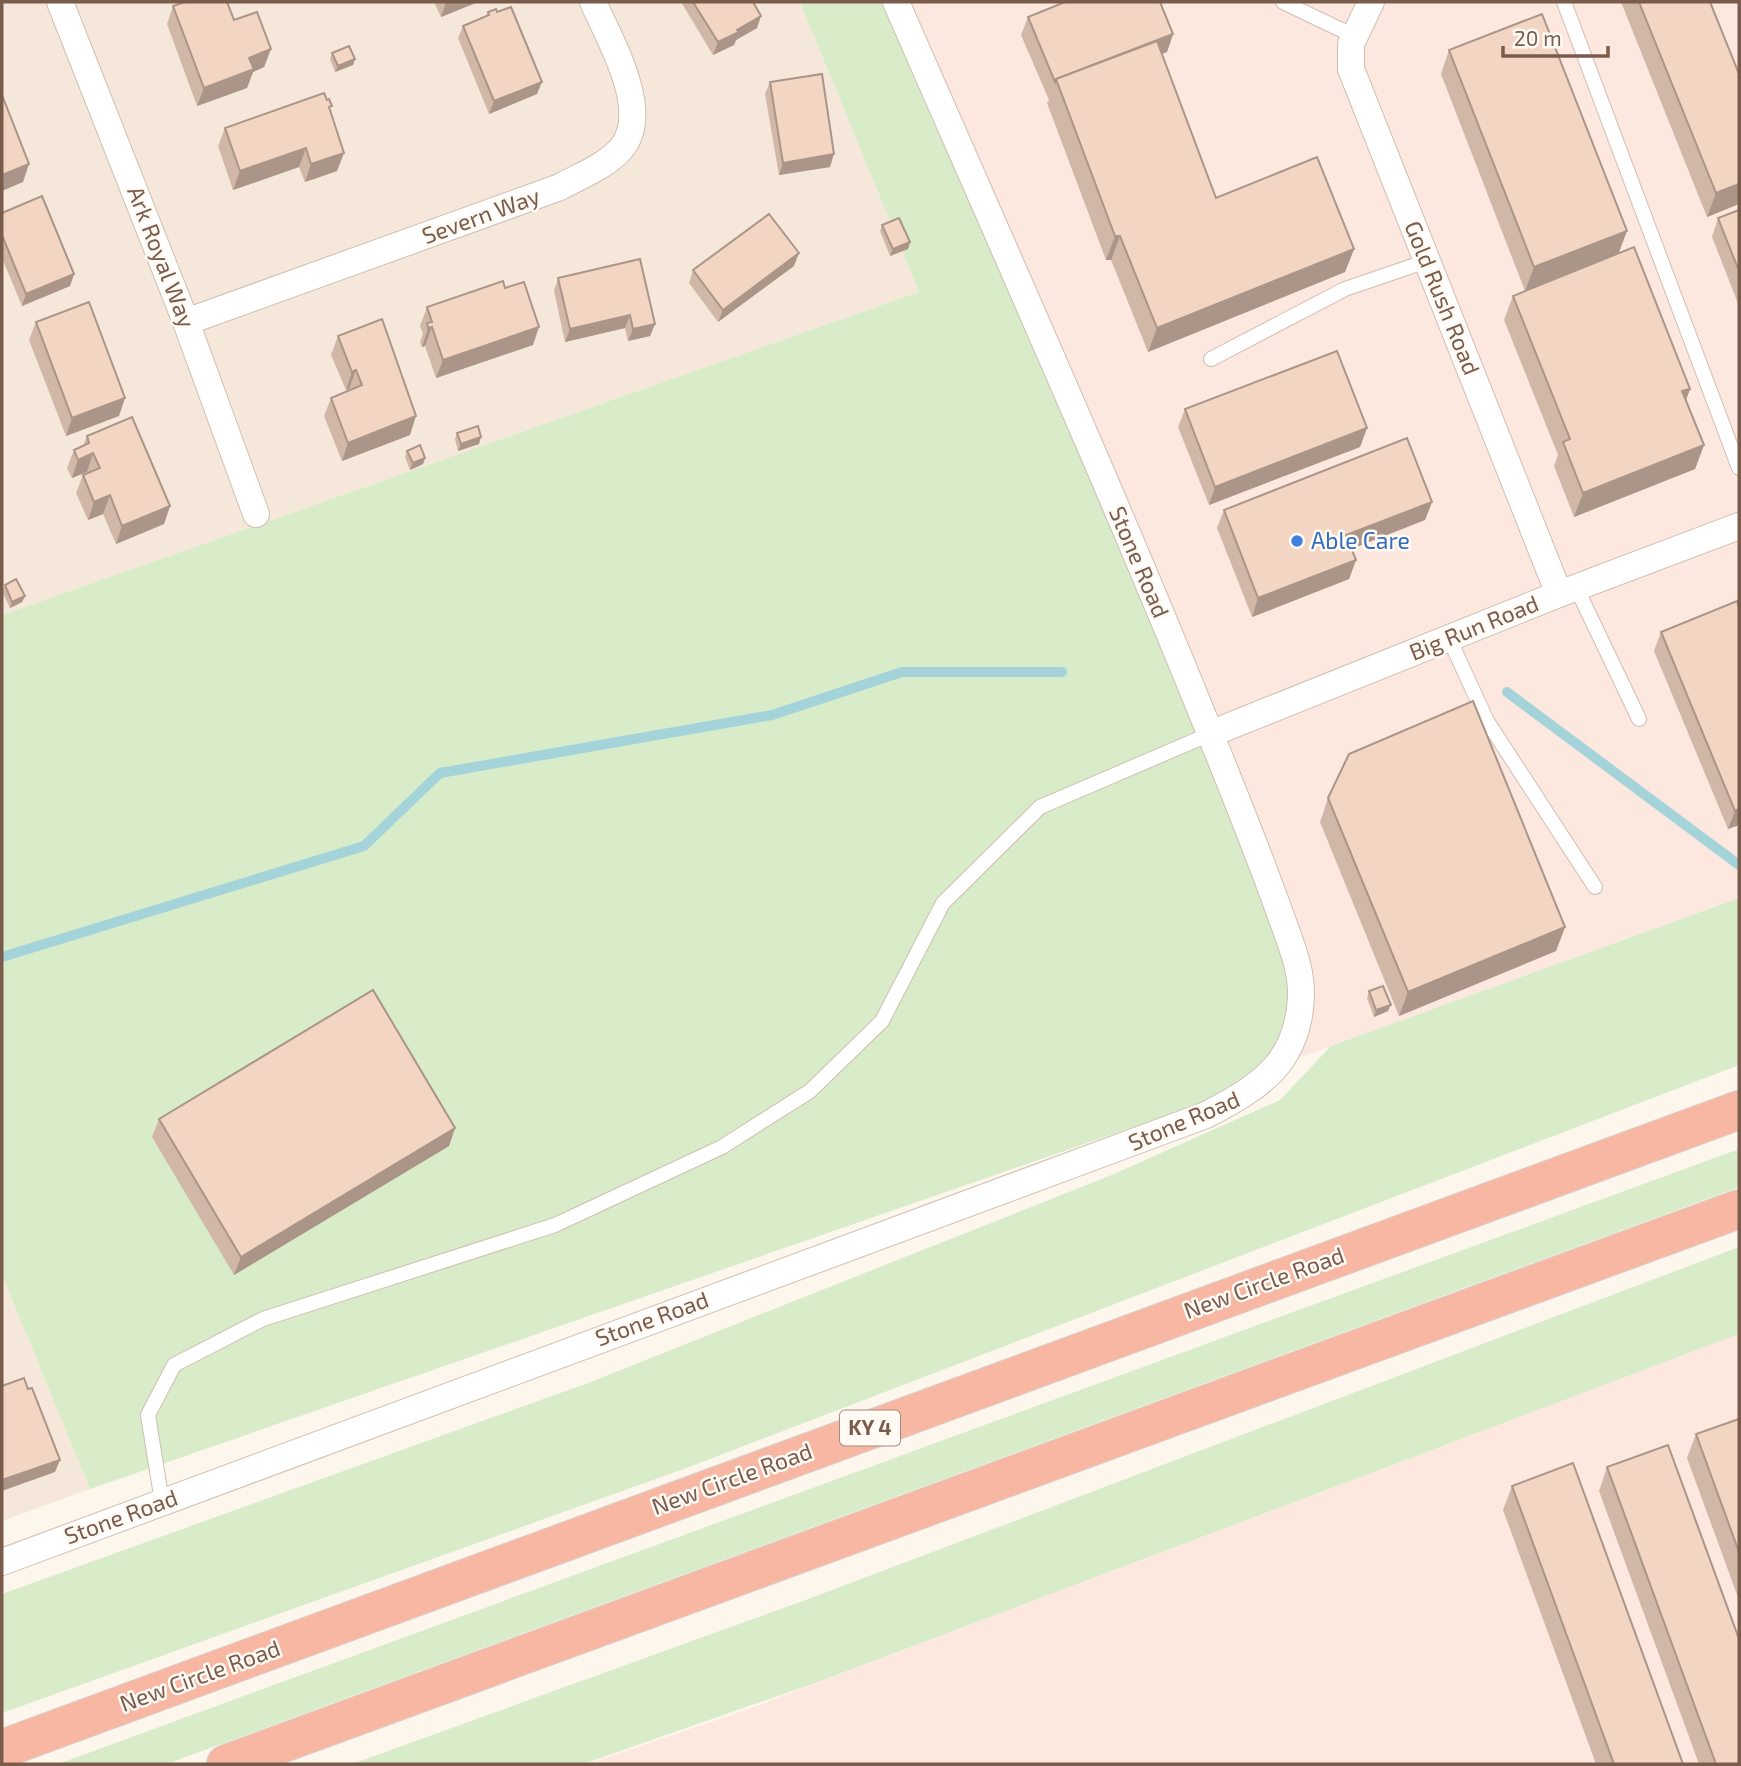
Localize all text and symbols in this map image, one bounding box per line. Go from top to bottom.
scale bar [1503,14,1608,58]
text: 20 m [1514,25,1562,50]
street label: Severn Way [418,181,543,249]
street label: Ark Royal Way [122,182,202,331]
street label: Gold Rush Road [1399,217,1486,378]
street label: Stone Road [1104,502,1176,622]
place label: Able Care [1311,526,1410,554]
marker: Able Care [1289,533,1305,549]
street label: Big Run Road [1405,588,1542,666]
street label: Stone Road [1124,1084,1244,1156]
street label: New Circle Road [1180,1240,1348,1324]
street label: Stone Road [591,1285,712,1351]
road number: KY 4 [840,1410,900,1446]
street label: New Circle Road [648,1436,816,1520]
street label: Stone Road [60,1483,181,1549]
street label: New Circle Road [116,1633,284,1717]

